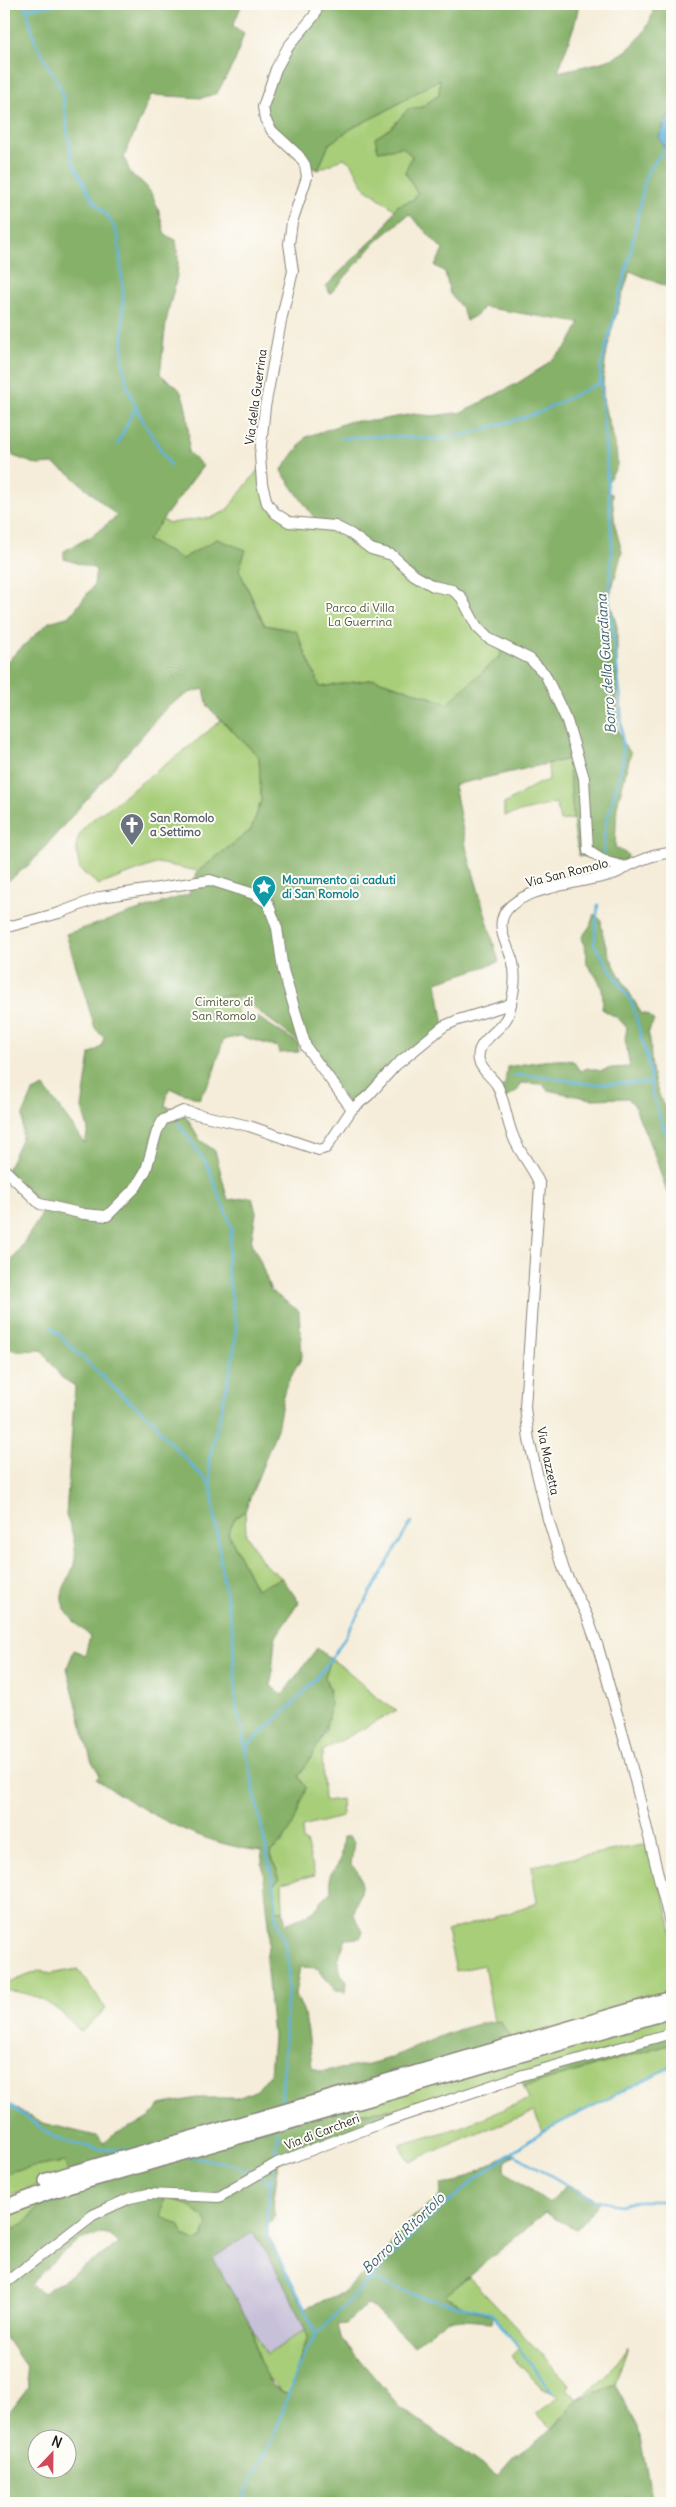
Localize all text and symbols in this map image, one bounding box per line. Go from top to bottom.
street label: Via della Guerrina [241,348,270,446]
water label: Borro della Guardiana [592,593,620,735]
park label: Parco di Villa La Guerrina [325,600,395,629]
place label: San Romolo a Settimo [150,810,215,839]
church icon: San Romolo a Settimo [119,812,145,846]
street label: Via San Romolo [524,855,610,890]
place label: Monumento ai caduti di San Romolo [282,872,396,901]
place icon: Monumento ai caduti di San Romolo [251,874,277,908]
park label: Cimitero di San Romolo [192,994,256,1023]
street label: Via Mazzetta [534,1426,563,1496]
street label: Via di Carcheri [282,2110,361,2153]
water label: Borro di Ritortolo [358,2188,449,2277]
north arrow [28,2430,78,2480]
text: N [49,2432,65,2452]

